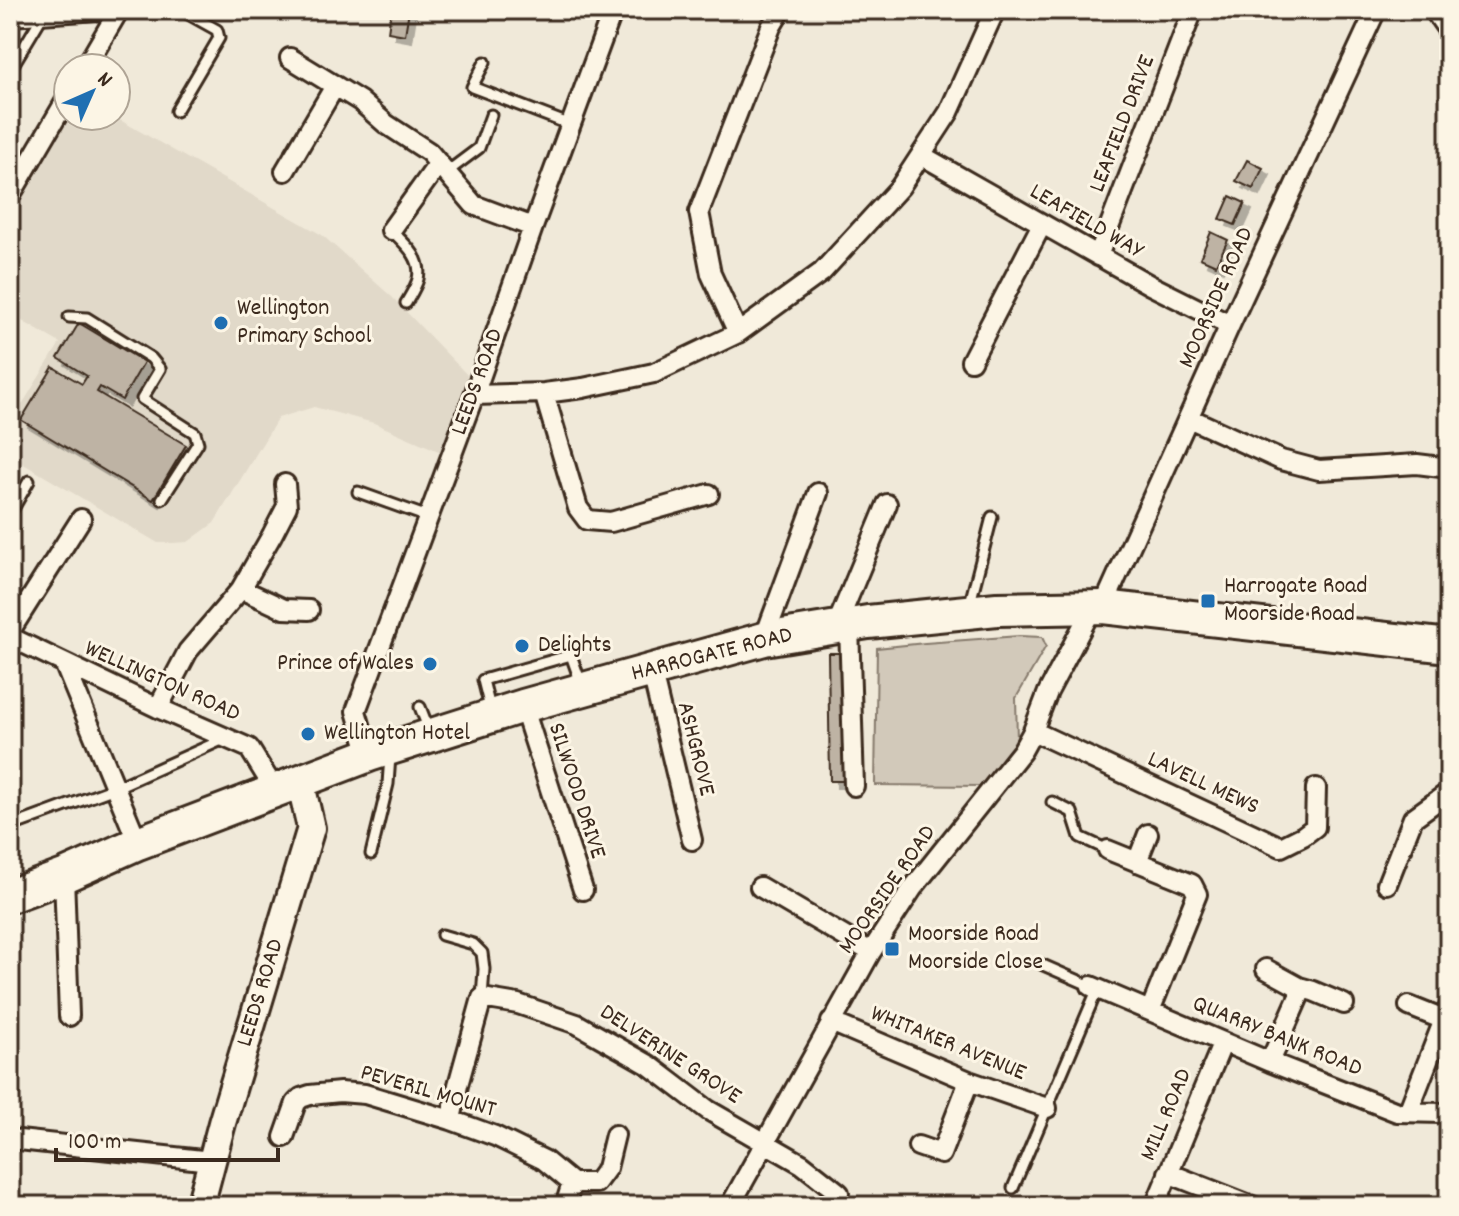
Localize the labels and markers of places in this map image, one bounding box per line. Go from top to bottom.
place label: Wellington Primary School [237,292,372,354]
marker: Wellington Primary School [212,314,230,332]
place label: Harrogate Road Moorside Road [1224,570,1368,632]
marker: Harrogate Road Moorside Road [1199,592,1217,610]
place label: Delights [538,629,612,663]
marker: Delights [513,637,531,655]
place label: Prince of Wales [277,647,414,681]
marker: Prince of Wales [421,655,439,673]
place label: Wellington Hotel [324,717,470,751]
marker: Wellington Hotel [299,725,317,743]
place label: Moorside Road Moorside Close [908,918,1043,980]
marker: Moorside Road Moorside Close [883,940,901,958]

